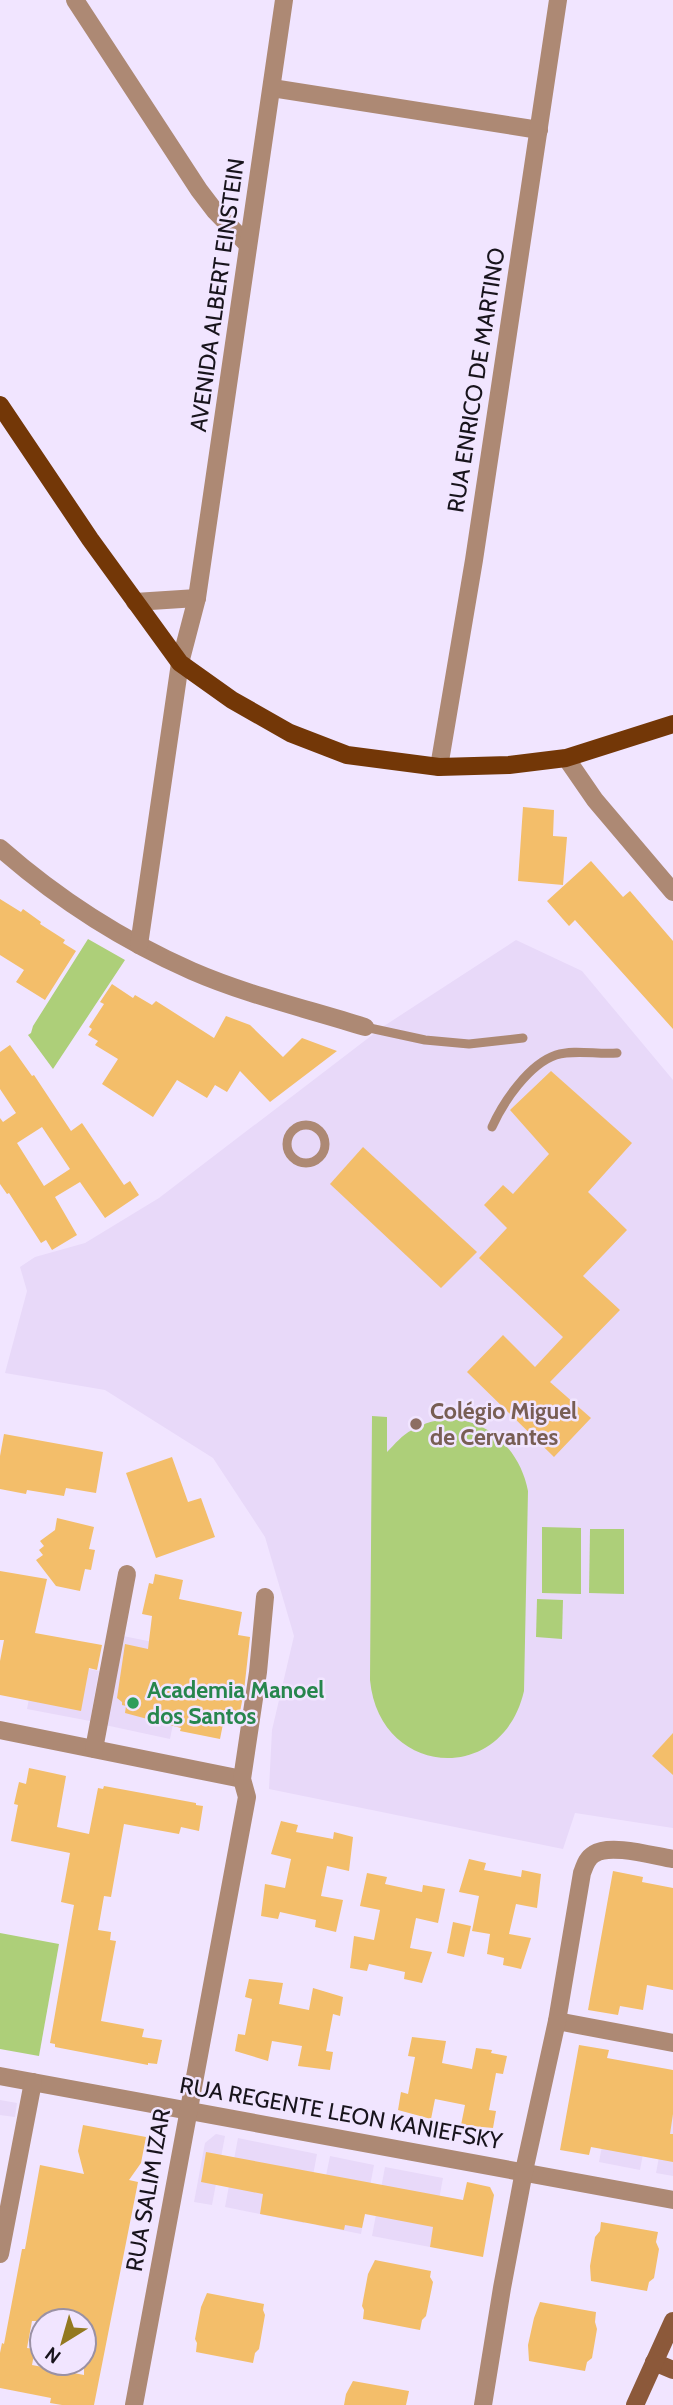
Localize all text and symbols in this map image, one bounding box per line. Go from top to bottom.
street label: AVENIDA ALBERT EINSTEIN [184,156,250,434]
street label: RUA ENRICO DE MARTINO [441,245,511,515]
place label: Colégio Miguel de Cervantes [430,1397,577,1451]
marker: Colégio Miguel de Cervantes [408,1416,424,1432]
place label: Academia Manoel dos Santos [147,1676,324,1730]
marker: Academia Manoel dos Santos [125,1695,141,1711]
street label: RUA REGENTE LEON KANIEFSKY [178,2071,505,2155]
street label: RUA SALIM IZAR [120,2106,176,2274]
north arrow [28,2307,98,2377]
text: N [41,2342,65,2368]

